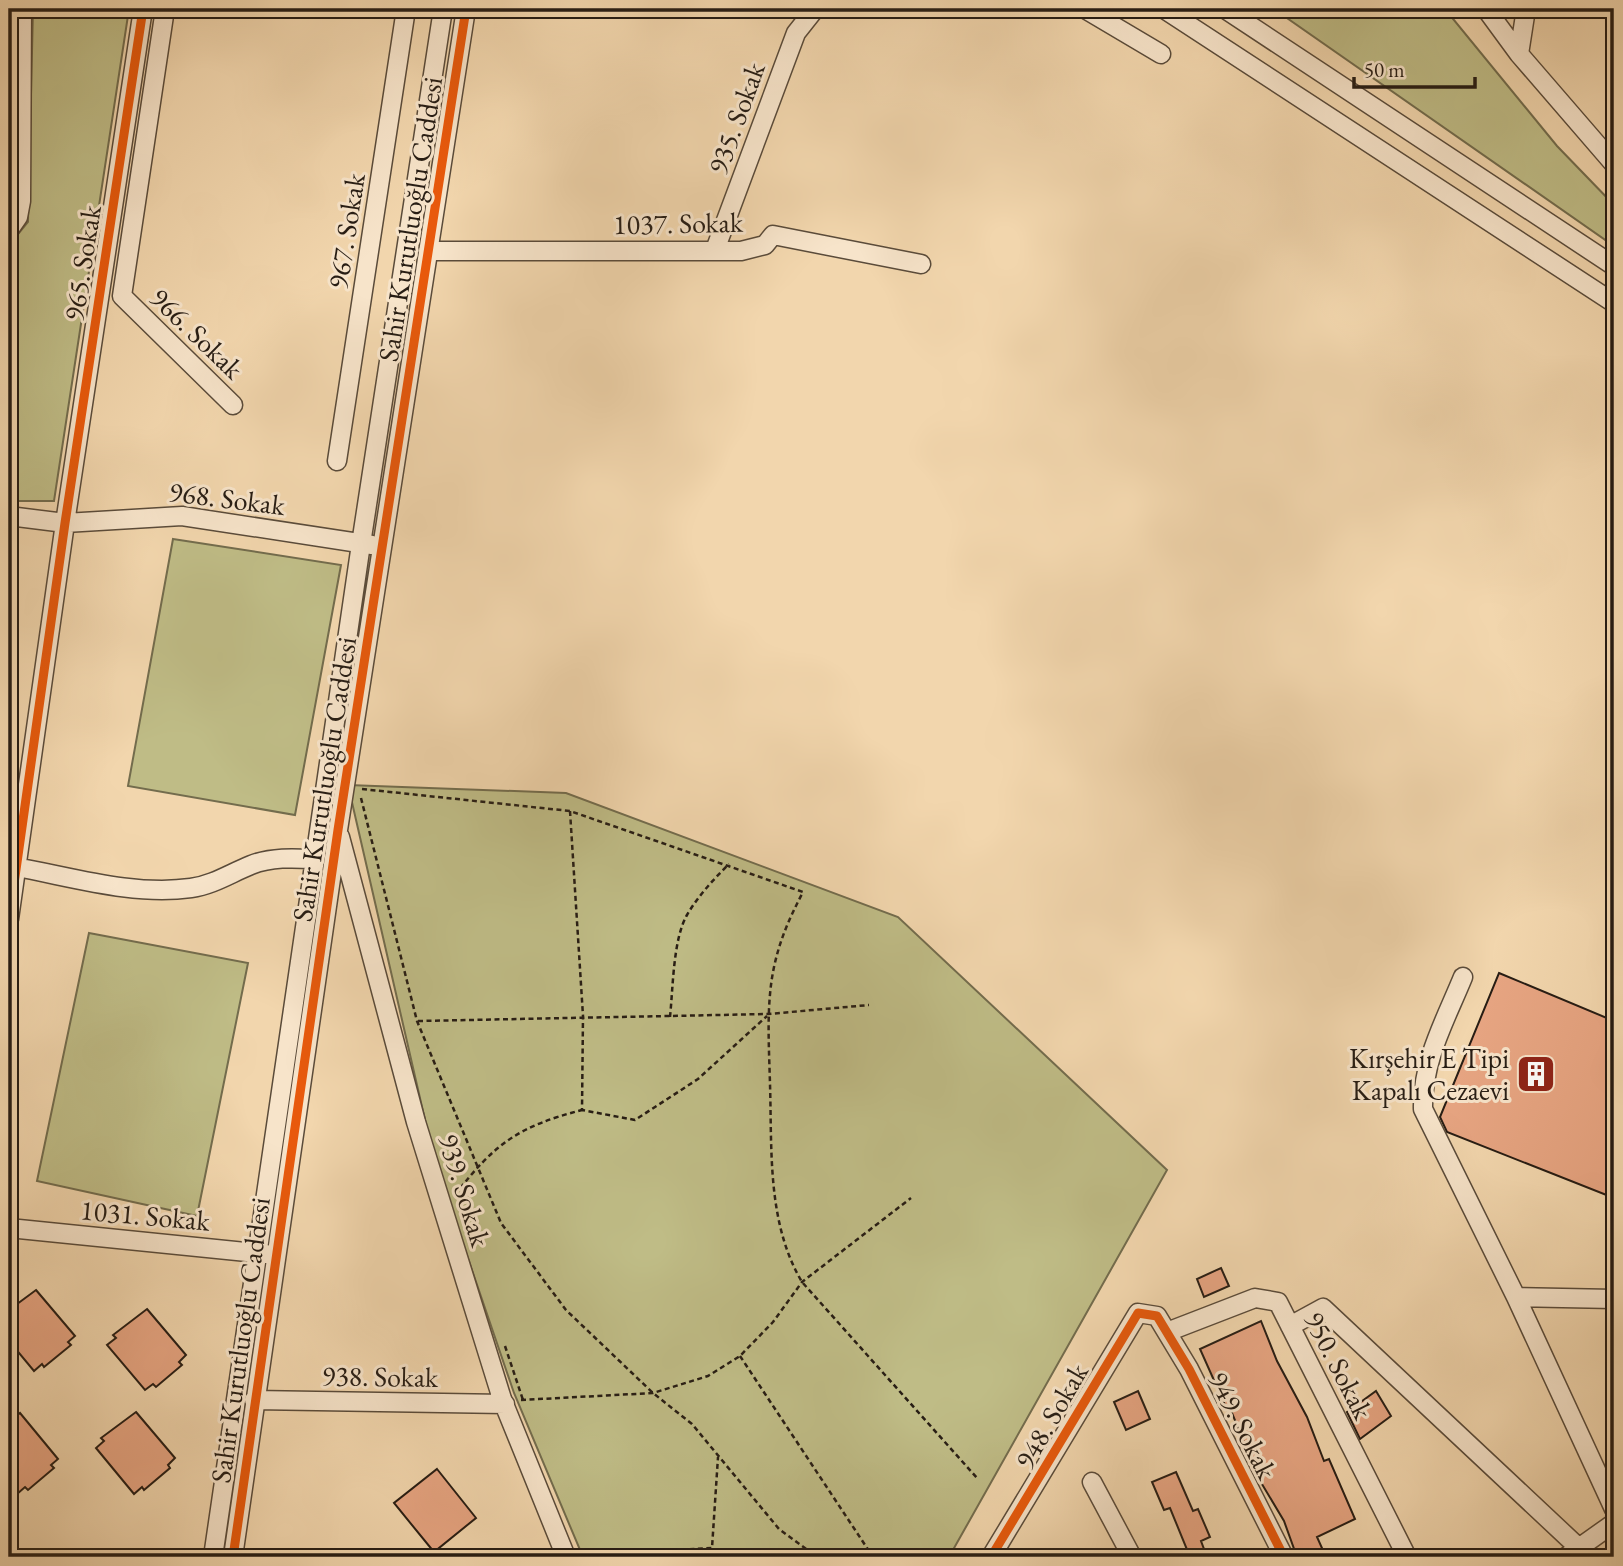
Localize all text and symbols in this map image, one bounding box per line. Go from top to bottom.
scale bar [1354,46,1474,90]
street label: 935. Sokak [699,56,773,179]
text: 50 m [1364,56,1405,83]
street label: Sahir Kurutluoğlu Caddesi [370,74,450,364]
street label: 967. Sokak [319,170,373,291]
street label: 965. Sokak [55,202,109,323]
street label: 1037. Sokak [613,204,744,242]
street label: 966. Sokak [143,280,252,387]
street label: 968. Sokak [167,473,288,523]
street label: Sahir Kurutluoğlu Caddesi [284,634,364,924]
place label: Kırşehir E Tipi Kapalı Cezaevi [1349,1040,1509,1108]
building icon: Kırşehir E Tipi Kapalı Cezaevi [1515,1053,1557,1095]
street label: 939. Sokak [431,1129,499,1252]
street label: 1031. Sokak [79,1191,212,1239]
street label: Sahir Kurutluoğlu Caddesi [202,1195,278,1485]
street label: 950. Sokak [1297,1305,1382,1426]
street label: 948. Sokak [1006,1356,1096,1475]
street label: 938. Sokak [322,1357,439,1395]
street label: 949. Sokak [1201,1365,1286,1486]

